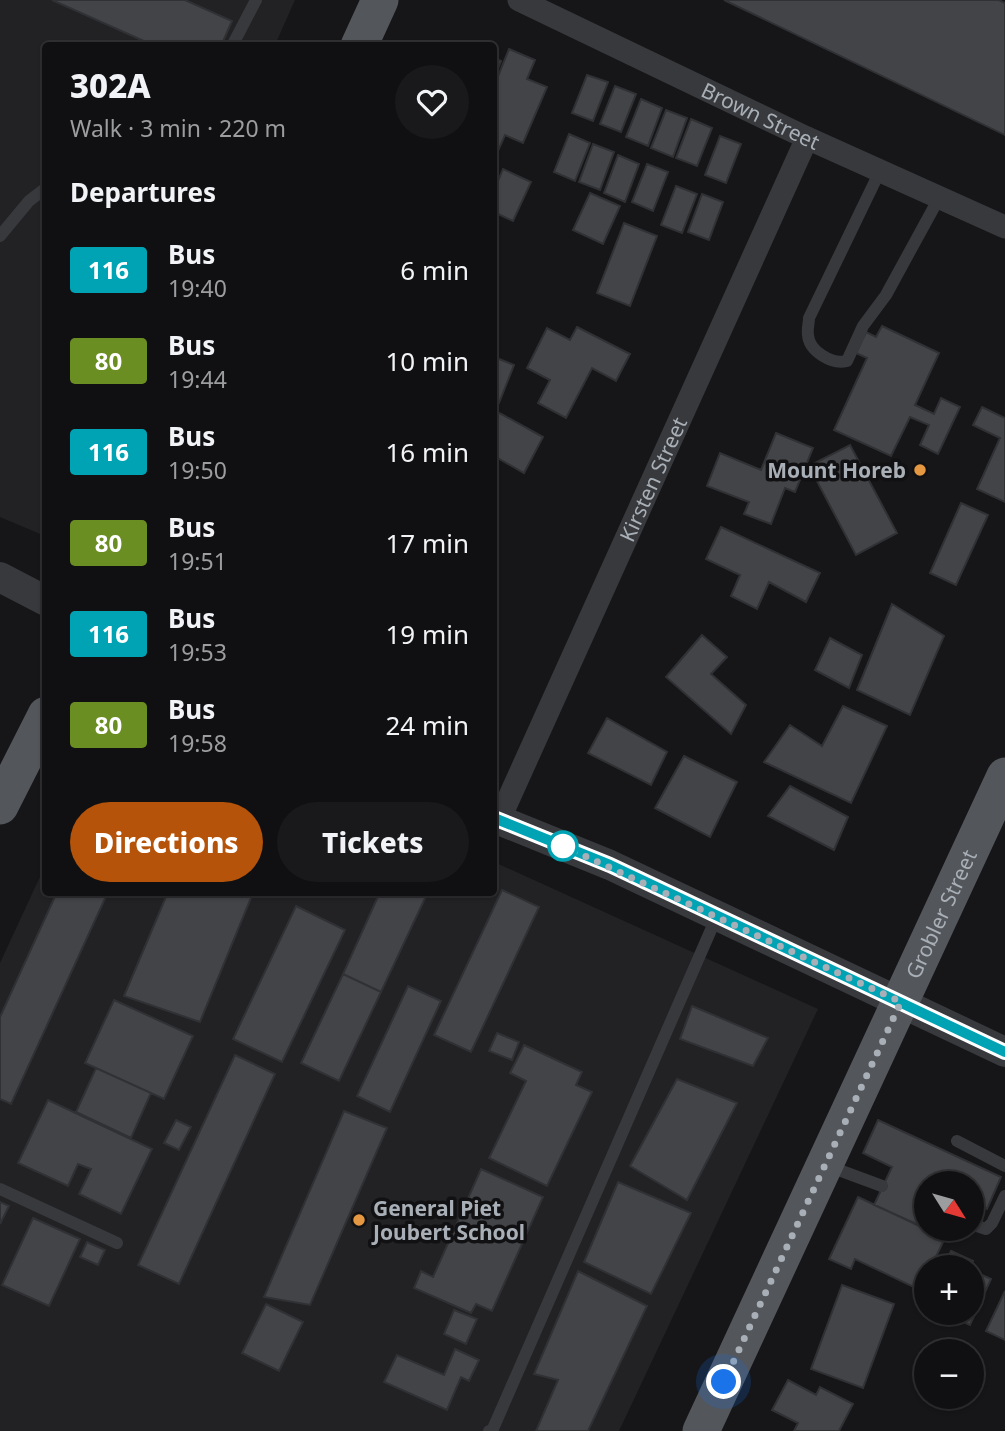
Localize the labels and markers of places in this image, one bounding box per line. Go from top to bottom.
place label: Mount Horeb [767,456,906,484]
marker: Mount Horeb [912,462,928,478]
unlabelled marker [548,831,578,861]
place label: General Piet Joubert School [371,1194,525,1246]
marker: General Piet Joubert School [351,1212,367,1228]

